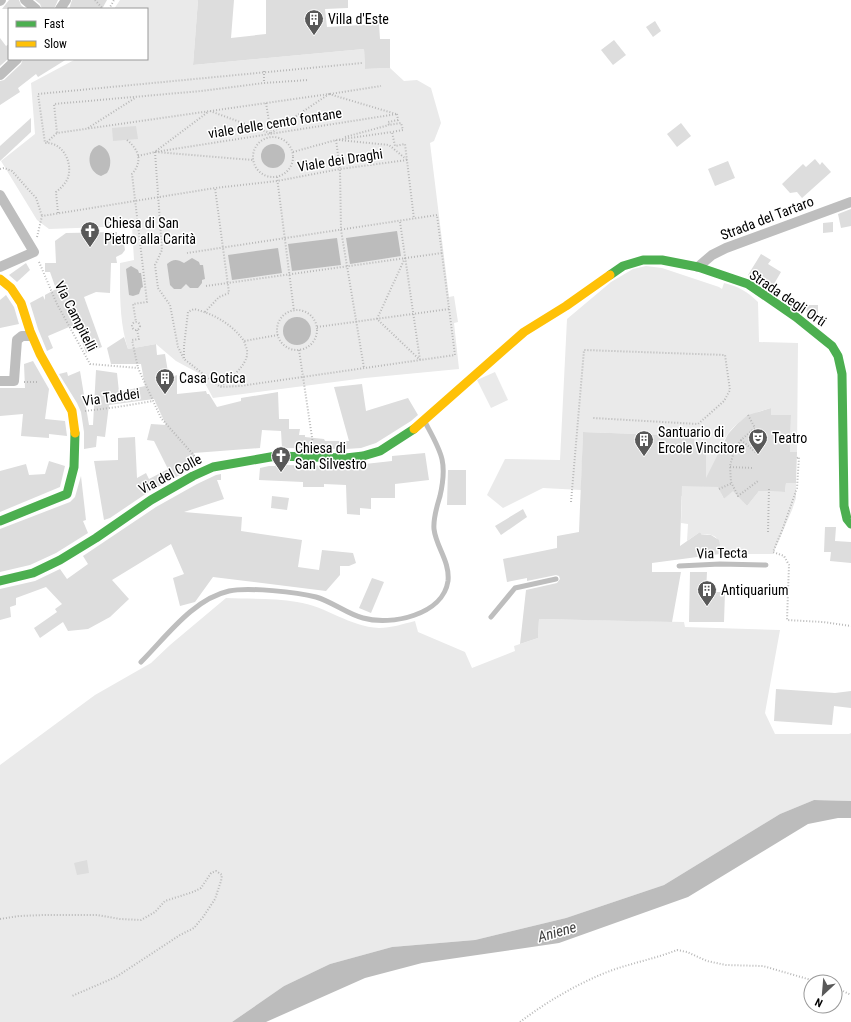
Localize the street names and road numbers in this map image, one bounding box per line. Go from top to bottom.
street label: viale delle cento fontane [207,104,343,141]
street label: Viale dei Draghi [296,145,384,175]
street label: Strada del Tartaro [718,193,816,243]
street label: Strada degli Orti [746,266,830,330]
street label: Via Campitelli [51,278,101,354]
street label: Via Taddei [81,385,141,409]
street label: Via del Colle [136,451,205,497]
street label: Via Tecta [696,545,748,561]

